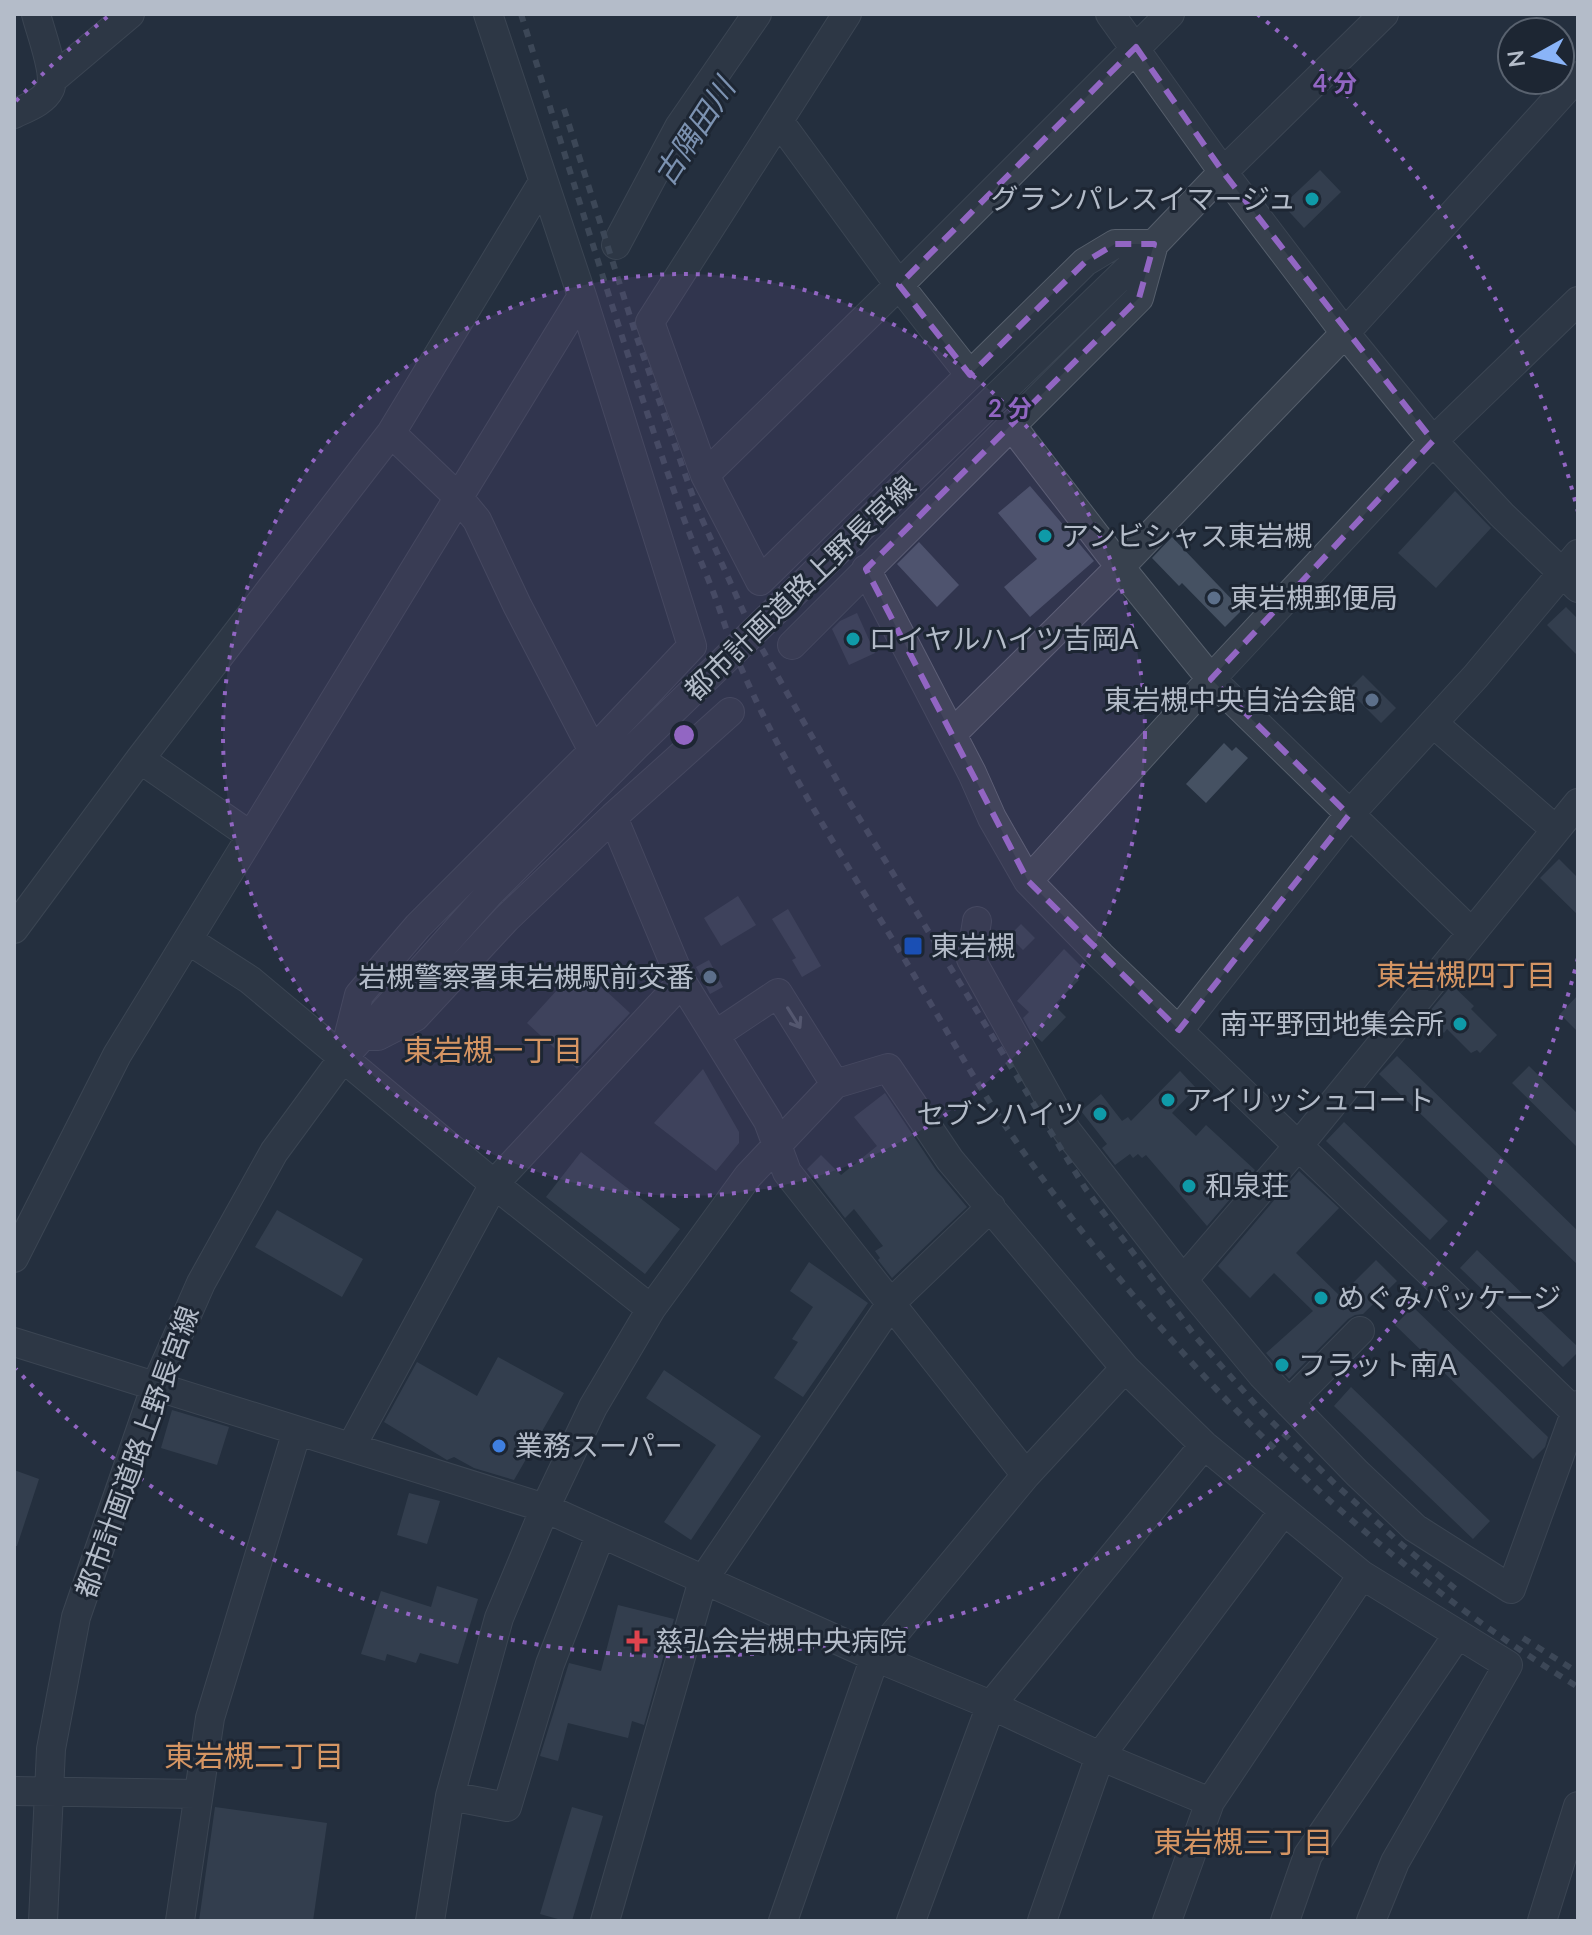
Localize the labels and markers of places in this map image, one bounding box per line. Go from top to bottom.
place label: グランパレスイマージュ [991,181,1296,215]
marker: グランパレスイマージュ [1303,190,1321,208]
place label: アンビシャス東岩槻 [1061,518,1312,552]
marker: アンビシャス東岩槻 [1036,527,1054,545]
place label: 東岩槻郵便局 [1230,580,1398,614]
marker: 東岩槻郵便局 [1205,589,1223,607]
place label: ロイヤルハイツ吉岡A [869,621,1139,655]
marker: ロイヤルハイツ吉岡A [844,630,862,648]
place label: 東岩槻中央自治会館 [1104,682,1356,716]
marker: 東岩槻中央自治会館 [1363,691,1381,709]
centre of rings [670,721,698,749]
place label: 東岩槻 [931,928,1015,962]
marker: 東岩槻 [902,935,924,957]
place label: 岩槻警察署東岩槻駅前交番 [358,959,694,993]
marker: 岩槻警察署東岩槻駅前交番 [701,968,719,986]
place label: 南平野団地集会所 [1220,1006,1444,1040]
marker: 南平野団地集会所 [1451,1015,1469,1033]
place label: アイリッシュコート [1184,1082,1435,1116]
marker: アイリッシュコート [1159,1091,1177,1109]
place label: セブンハイツ [917,1096,1084,1130]
marker: セブンハイツ [1091,1105,1109,1123]
place label: 和泉荘 [1205,1168,1289,1202]
marker: 和泉荘 [1180,1177,1198,1195]
place label: めぐみパッケージ [1337,1280,1561,1314]
marker: めぐみパッケージ [1312,1289,1330,1307]
place label: フラット南A [1298,1347,1457,1381]
marker: フラット南A [1273,1356,1291,1374]
place label: 業務スーパー [515,1428,683,1462]
marker: 業務スーパー [490,1437,508,1455]
place label: 慈弘会岩槻中央病院 [655,1623,907,1657]
marker: 慈弘会岩槻中央病院 [626,1630,648,1652]

